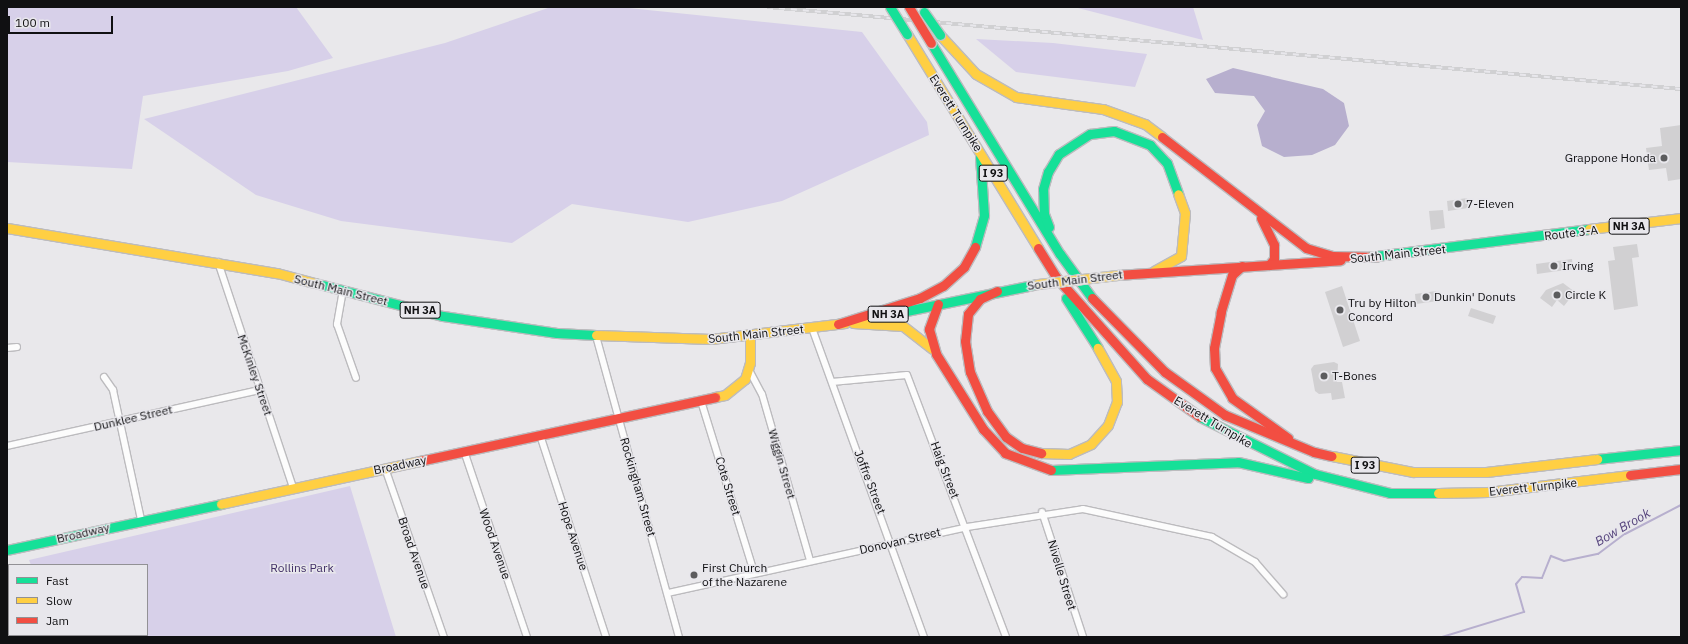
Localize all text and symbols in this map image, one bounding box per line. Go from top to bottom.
scale bar [10,8,115,34]
text: 100 m [15,15,50,30]
street label: Everett Turnpike [926,72,986,154]
place label: Grappone Honda [1565,151,1656,165]
marker: Grappone Honda [1659,153,1669,163]
road number: I 93 [978,164,1008,182]
place label: 7-Eleven [1466,197,1514,211]
marker: 7-Eleven [1453,199,1463,209]
road number: NH 3A [1608,217,1650,235]
street label: Route 3-A [1543,223,1599,243]
street label: South Main Street [1349,242,1447,266]
place label: Irving [1562,259,1593,273]
marker: Irving [1549,261,1559,271]
street label: South Main Street [1026,267,1124,293]
street label: South Main Street [293,271,389,309]
place label: Circle K [1565,288,1606,302]
place label: Dunkin' Donuts [1434,290,1516,304]
marker: Circle K [1552,290,1562,300]
marker: Dunkin' Donuts [1421,292,1431,302]
place label: Tru by Hilton Concord [1348,296,1416,324]
road number: NH 3A [399,301,441,319]
road number: NH 3A [867,305,909,323]
marker: Tru by Hilton Concord [1335,305,1345,315]
street label: South Main Street [707,322,805,346]
street label: McKinley Street [234,333,276,417]
place label: T-Bones [1332,369,1377,383]
marker: T-Bones [1319,371,1329,381]
street label: Everett Turnpike [1171,393,1255,451]
street label: Dunklee Street [92,402,174,434]
street label: Wiggin Street [765,427,799,501]
street label: Rockingham Street [617,436,659,538]
street label: Haig Street [928,439,962,501]
street label: Joffre Street [851,448,889,516]
street label: Broadway [372,452,428,478]
street label: Cote Street [712,455,744,517]
road number: I 93 [1350,456,1380,474]
street label: Everett Turnpike [1488,475,1578,499]
street label: Hope Avenue [555,500,591,572]
water label: Bow Brook [1592,506,1654,550]
street label: Wood Avenue [476,507,514,581]
street label: Broad Avenue [395,515,433,591]
street label: Broadway [55,520,111,546]
street label: Donovan Street [858,525,942,557]
street label: Nivelle Street [1044,538,1080,612]
park label: Rollins Park [270,561,334,575]
place label: First Church of the Nazarene [702,561,787,589]
legend [8,564,148,636]
marker: First Church of the Nazarene [689,570,699,580]
text: Fast [46,573,69,588]
text: Slow [46,593,72,608]
text: Jam [46,613,69,628]

